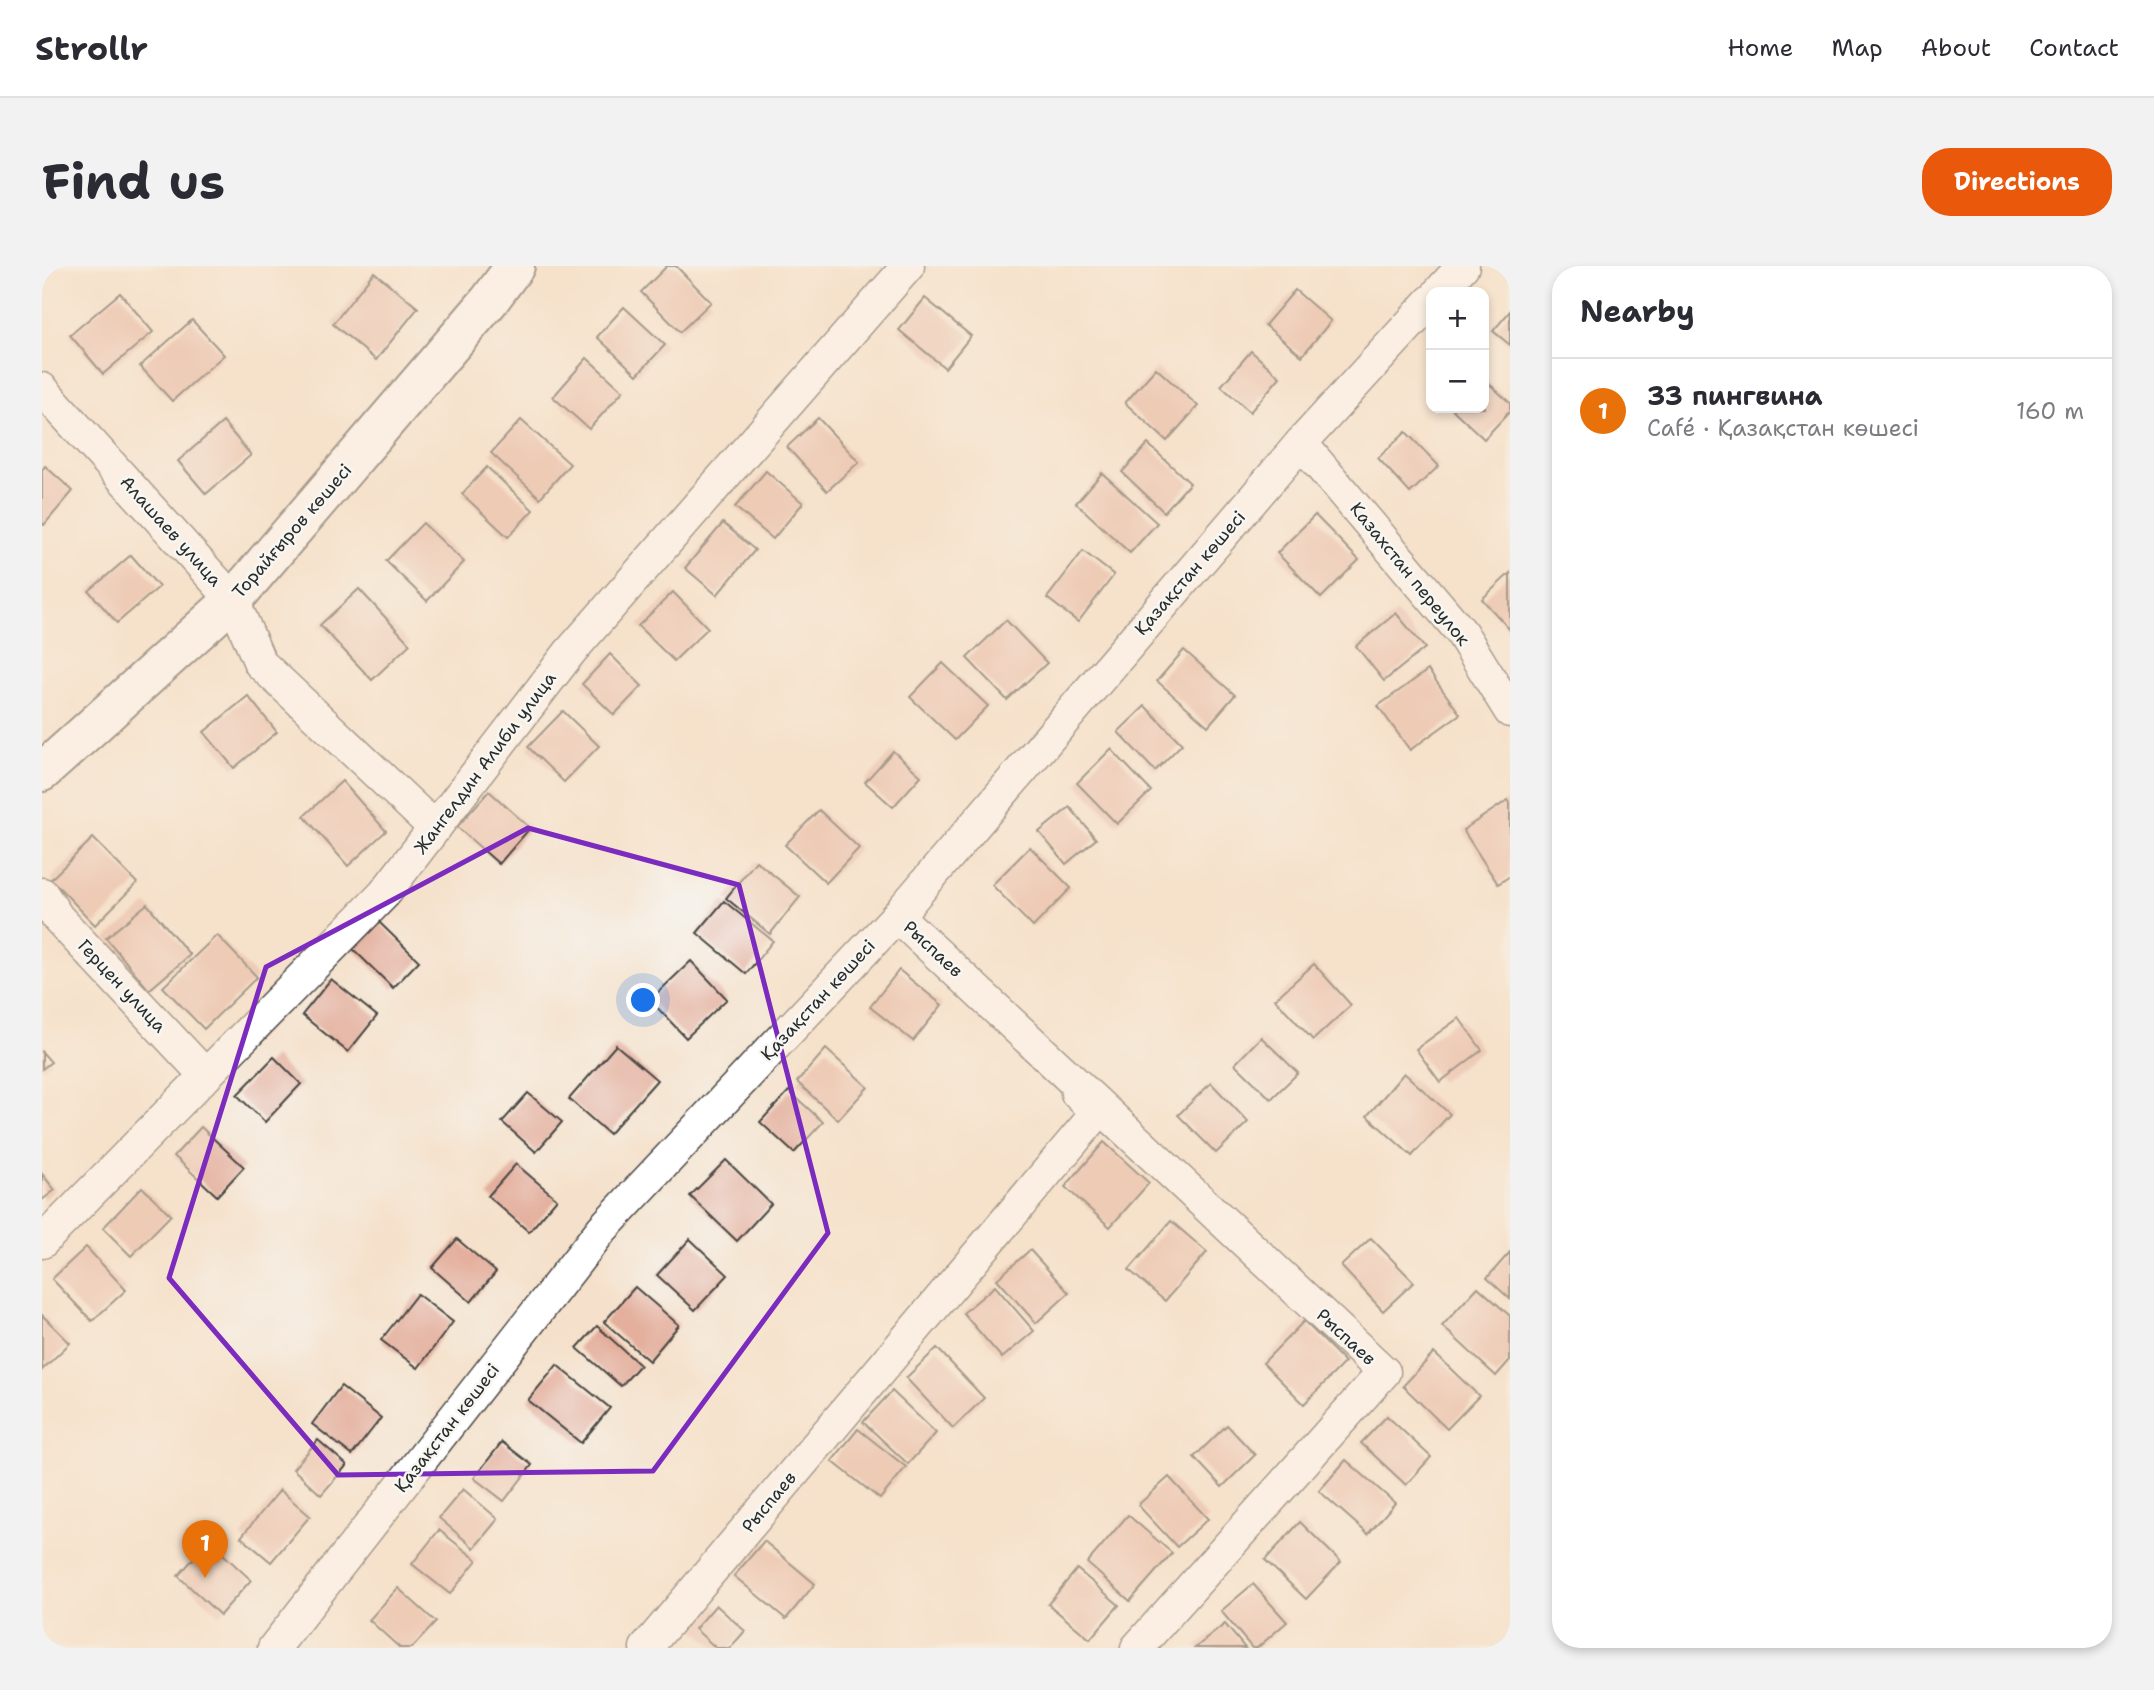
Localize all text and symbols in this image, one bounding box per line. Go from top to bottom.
text: Strollr [35,26,148,71]
text: Home [1727,32,1793,64]
text: Map [1831,32,1883,64]
text: About [1921,32,1991,64]
text: Contact [2029,32,2119,64]
button: Directions [1922,148,2112,216]
text: Find us [42,149,225,215]
map controls [1426,287,1489,413]
button: + [1426,287,1489,350]
text: Nearby [1580,291,1695,332]
button: − [1426,350,1489,413]
text: 33 пингвина [1647,378,1823,413]
text: 1 [1598,396,1608,426]
text: 160 m [2016,396,2084,426]
text: Café · Қазақстан көшесі [1647,413,1919,443]
street label: Торайғыров көшесі [227,459,357,603]
street label: Алашаев улица [115,471,227,591]
street label: Казахстан переулок [1345,497,1476,651]
street label: Қазақстан көшесі [1129,506,1251,640]
street label: Жангелдин Алиби улица [409,667,561,859]
street label: Рыспаев [898,915,968,983]
street label: Герцен улица [72,934,172,1038]
street label: Қазақстан көшесі [755,934,881,1066]
your location [626,983,660,1017]
street label: Рыспаев [1311,1303,1381,1371]
street label: Қазақстан көшесі [389,1358,505,1498]
street label: Рыспаев [736,1466,802,1538]
pin: 1 [182,1520,228,1578]

